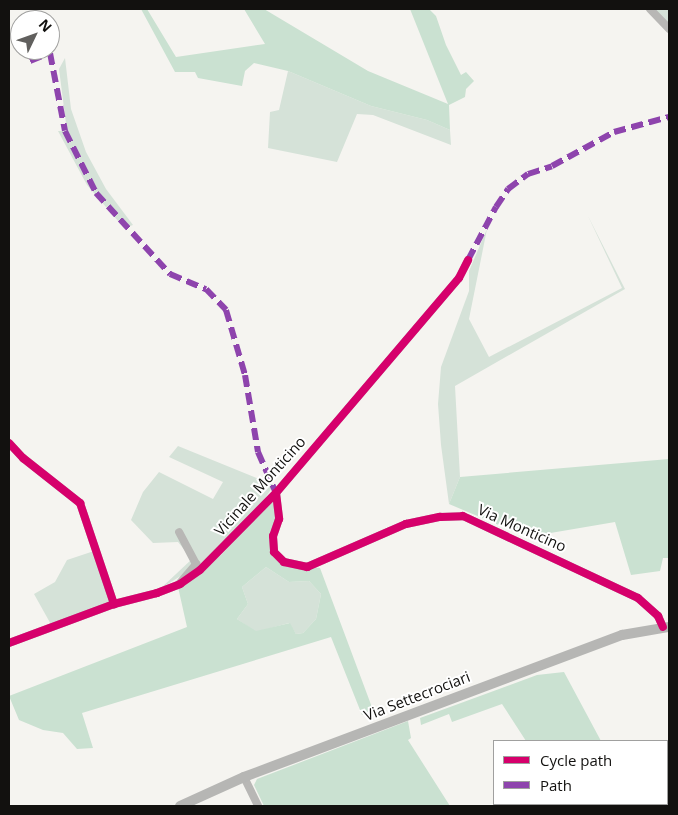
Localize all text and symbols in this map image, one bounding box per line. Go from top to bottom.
north arrow [10,10,60,60]
text: N [35,15,57,36]
street label: Vicinale Monticino [211,433,309,539]
street label: Via Monticino [475,500,569,556]
street label: Via Settecrociari [361,667,473,725]
legend [493,740,668,805]
text: Cycle path [540,750,612,770]
text: Path [540,775,572,795]

